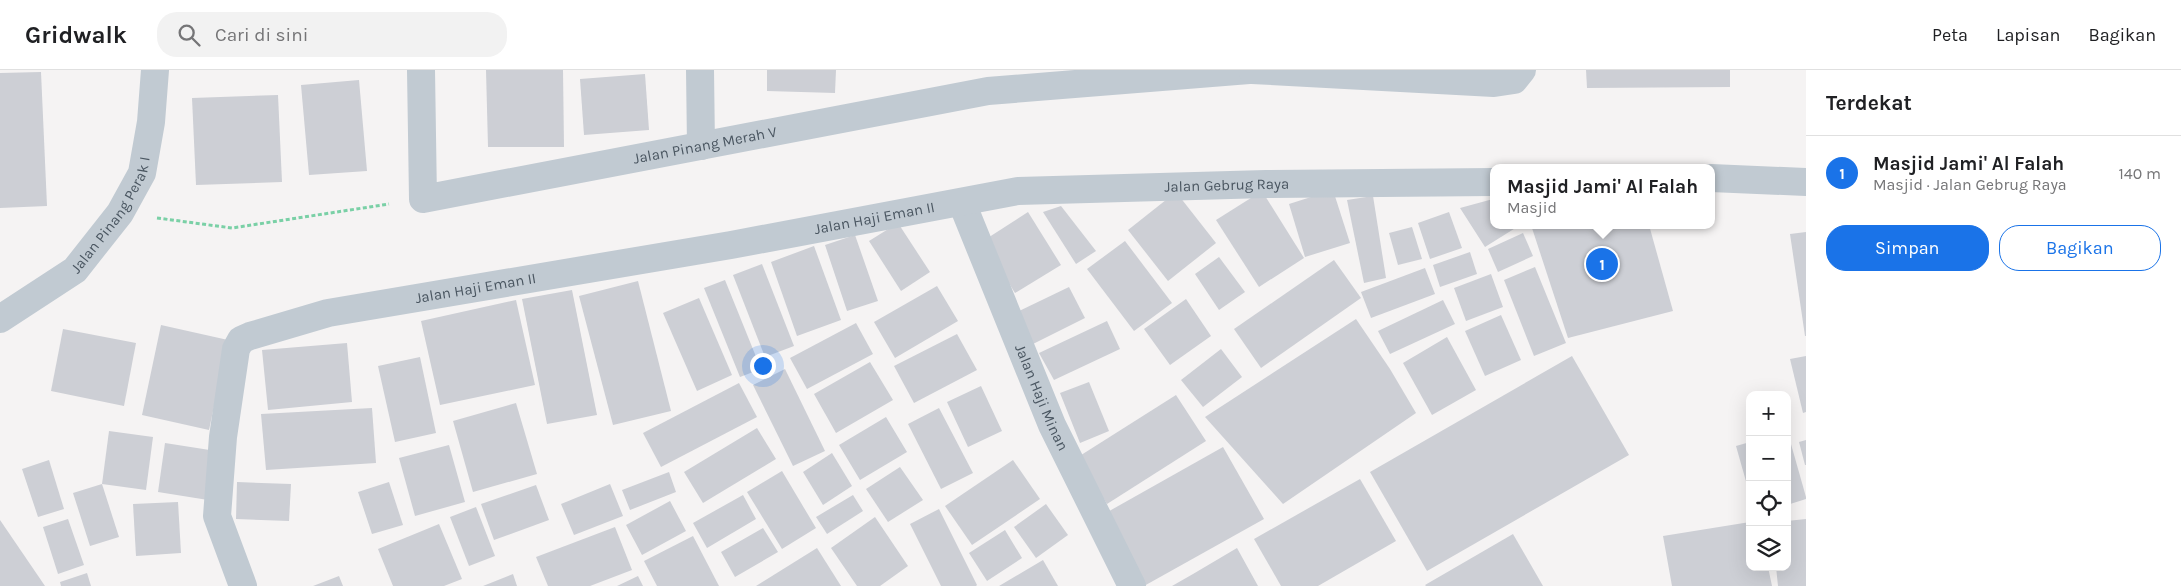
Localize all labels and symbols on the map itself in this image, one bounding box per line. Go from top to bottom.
street label: Jalan Pinang Merah V [632,122,779,168]
street label: Jalan Pinang Perak I [67,155,154,277]
street label: Jalan Gebrug Raya [1164,175,1289,196]
street label: Jalan Haji Eman II [813,198,936,238]
pin: 1 [1586,245,1618,283]
street label: Jalan Haji Eman II [414,269,537,307]
street label: Jalan Haji Minan [1011,341,1072,454]
your location [750,353,776,379]

